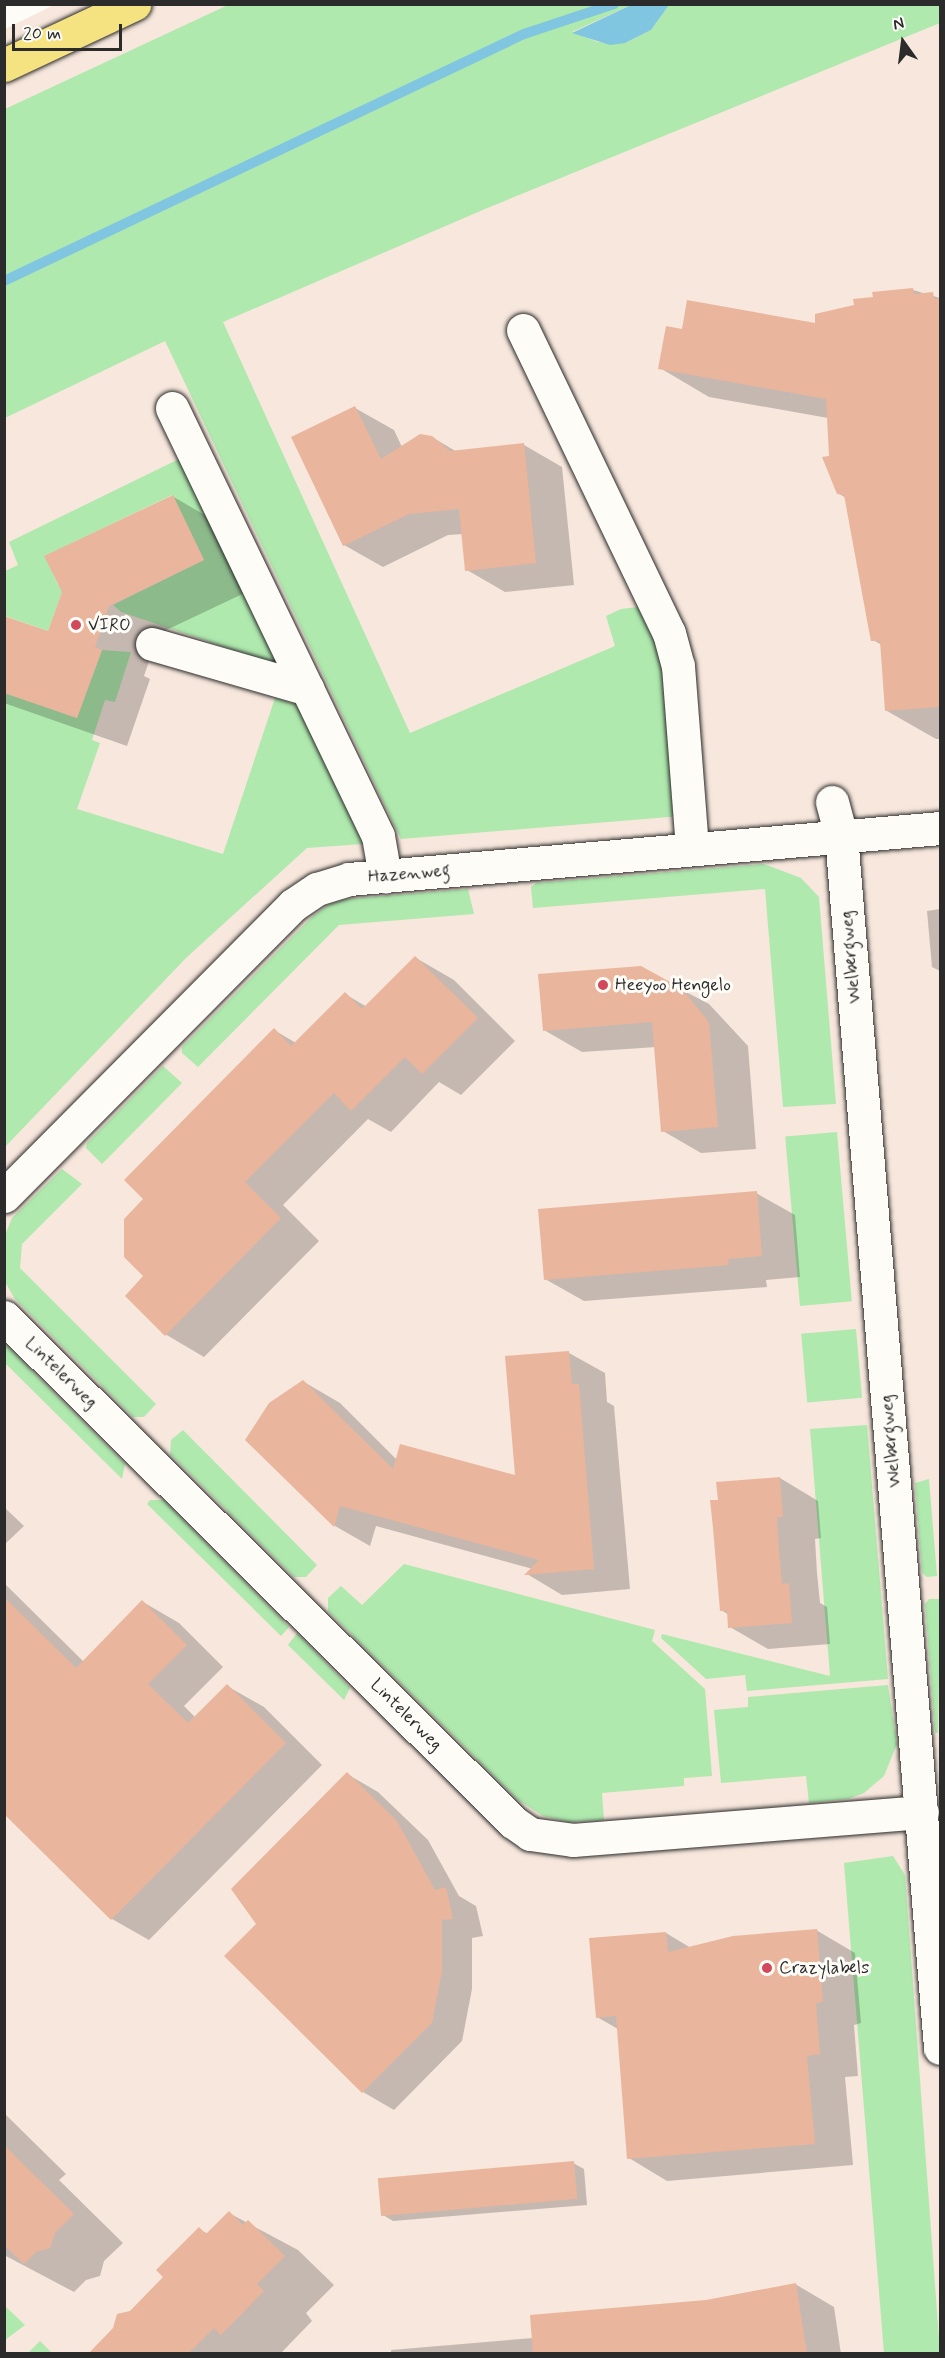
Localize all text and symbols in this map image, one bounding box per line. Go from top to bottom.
scale bar [15,12,124,50]
north arrow [873,12,933,72]
text: N [891,13,906,36]
text: 20 m [23,22,61,46]
place label: VIRO [88,614,131,636]
marker: VIRO [69,618,83,632]
street label: Hazenweg [367,860,451,888]
street label: Welbergweg [836,910,866,1004]
place label: Heeyoo Hengelo [615,974,730,996]
marker: Heeyoo Hengelo [596,978,610,992]
street label: Lintelerweg [20,1332,102,1414]
street label: Welbergweg [876,1394,906,1488]
street label: Lintelerweg [365,1674,447,1756]
place label: Crazylabels [779,1957,869,1979]
marker: Crazylabels [760,1961,774,1975]

